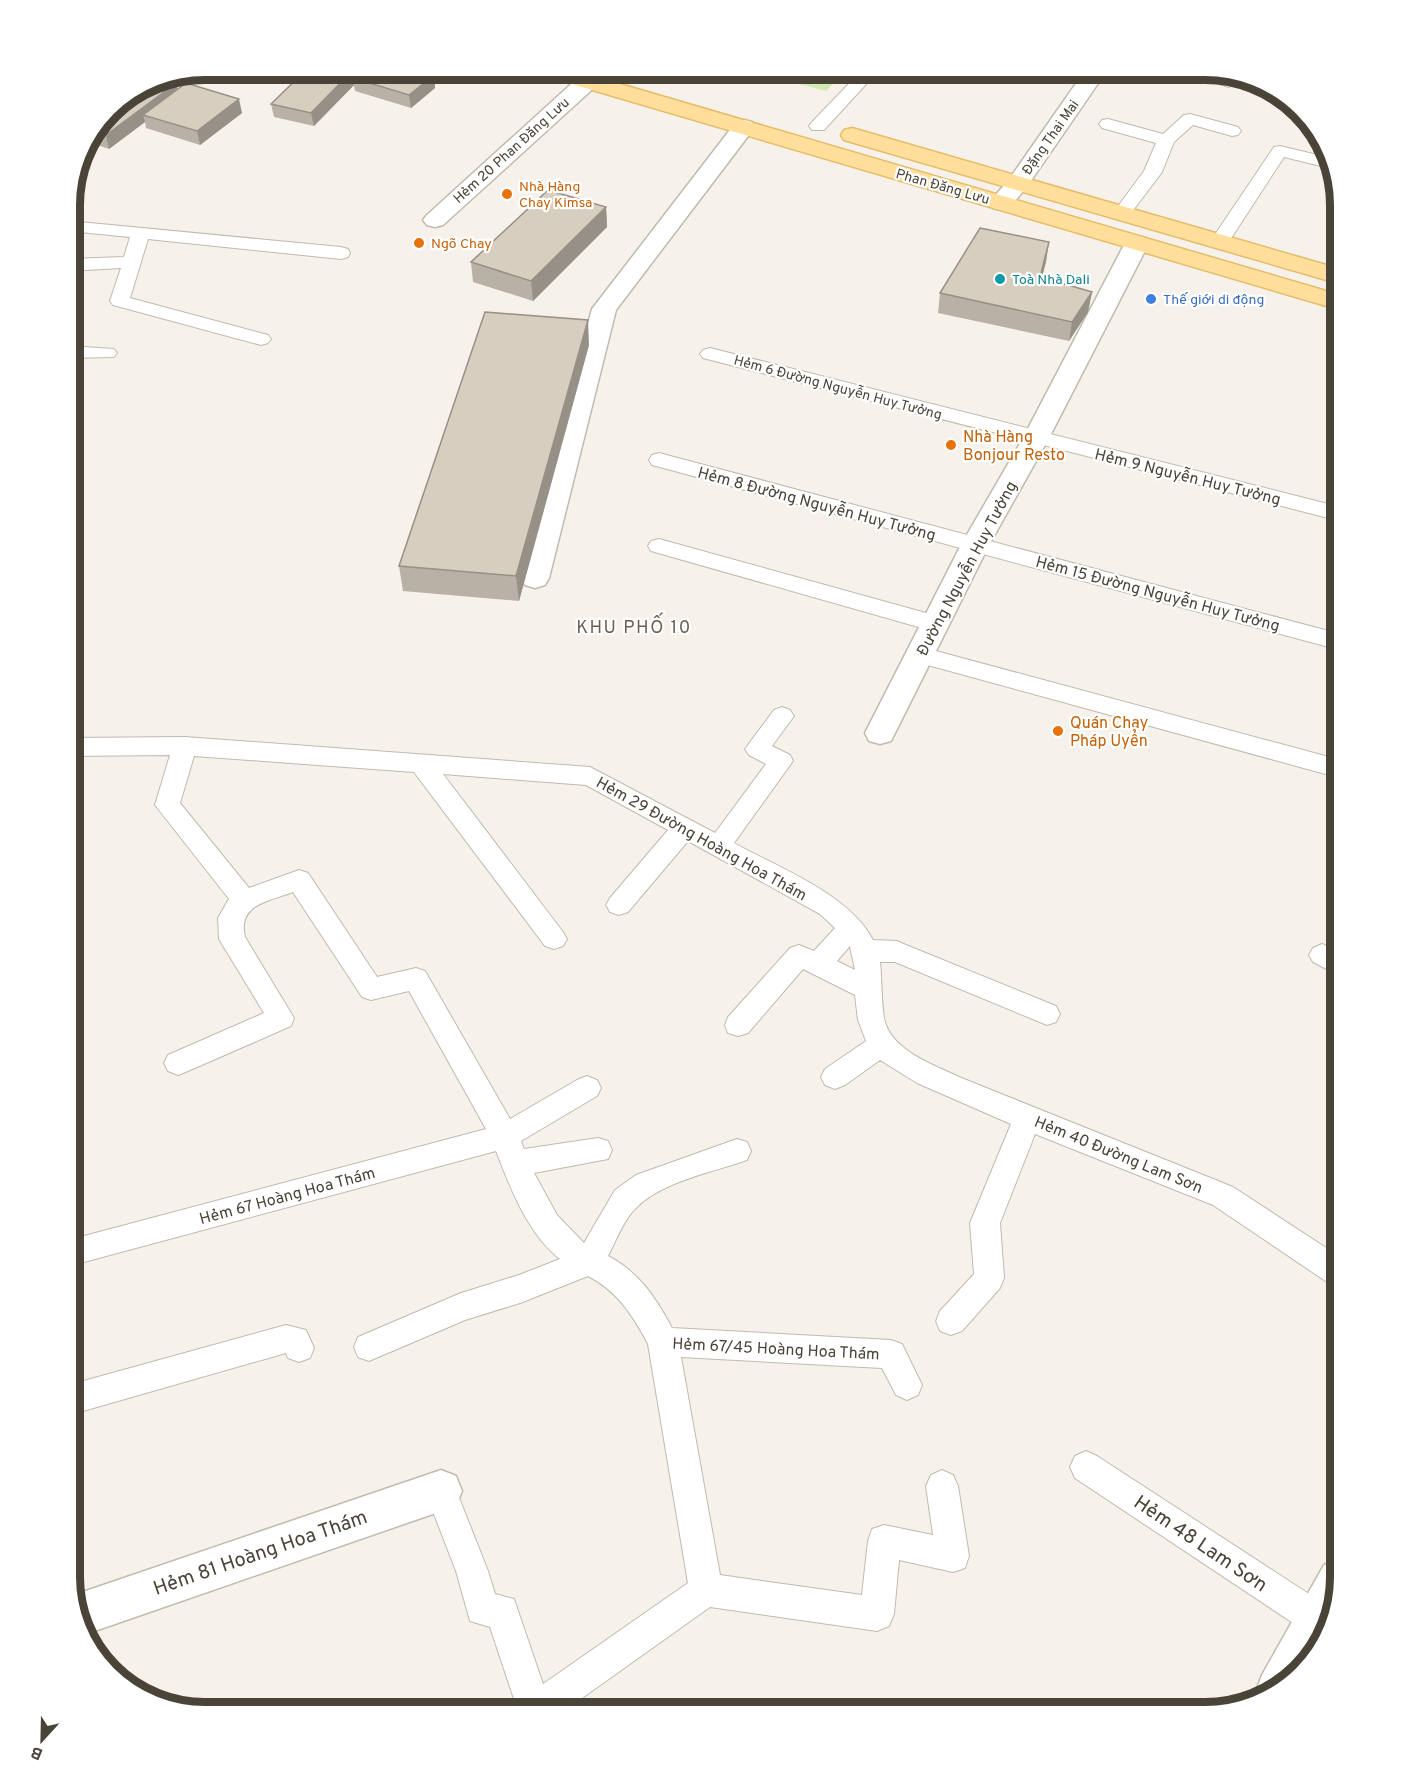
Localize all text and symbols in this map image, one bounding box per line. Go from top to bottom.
street label: Hẻm 20 Phan Đăng Lưu [450,95,574,208]
street label: Đặng Thai Mai [1019,97,1083,179]
street label: Phan Đăng Lưu [894,166,991,209]
place label: Nhà Hàng Chay Kimsa [519,179,593,212]
marker: Nhà Hàng Chay Kimsa [500,187,514,201]
marker: Ngõ Chay [412,236,426,250]
place label: Ngõ Chay [431,236,492,253]
marker: Toà Nhà Dali [993,272,1007,286]
place label: Toà Nhà Dali [1012,272,1090,289]
marker: Thế giới di động [1144,292,1158,306]
place label: Thế giới di động [1163,292,1264,309]
street label: Hẻm 6 Đường Nguyễn Huy Tưởng [732,351,944,424]
place label: Nhà Hàng Bonjour Resto [963,428,1065,466]
marker: Nhà Hàng Bonjour Resto [944,438,958,452]
street label: Hẻm 9 Nguyễn Huy Tưởng [1092,443,1283,511]
street label: Hẻm 8 Đường Nguyễn Huy Tưởng [695,462,938,546]
street label: Đường Nguyễn Huy Tưởng [911,477,1022,660]
street label: Hẻm 15 Đường Nguyễn Huy Tưởng [1033,551,1282,637]
district label: KHU PHỐ 10 [576,612,692,640]
place label: Quán Chay Pháp Uyển [1070,714,1148,752]
marker: Quán Chay Pháp Uyển [1051,724,1065,738]
street label: Hẻm 29 Đường Hoàng Hoa Thám [592,773,810,906]
street label: Hẻm 40 Đường Lam Sơn [1031,1113,1205,1199]
street label: Hẻm 67 Hoàng Hoa Thám [197,1164,378,1230]
street label: Hẻm 67/45 Hoàng Hoa Thám [672,1335,880,1365]
street label: Hẻm 48 Lam Sơn [1128,1490,1272,1599]
street label: Hẻm 81 Hoàng Hoa Thám [150,1505,371,1603]
north arrow [12,1710,72,1770]
text: B [28,1741,46,1763]

